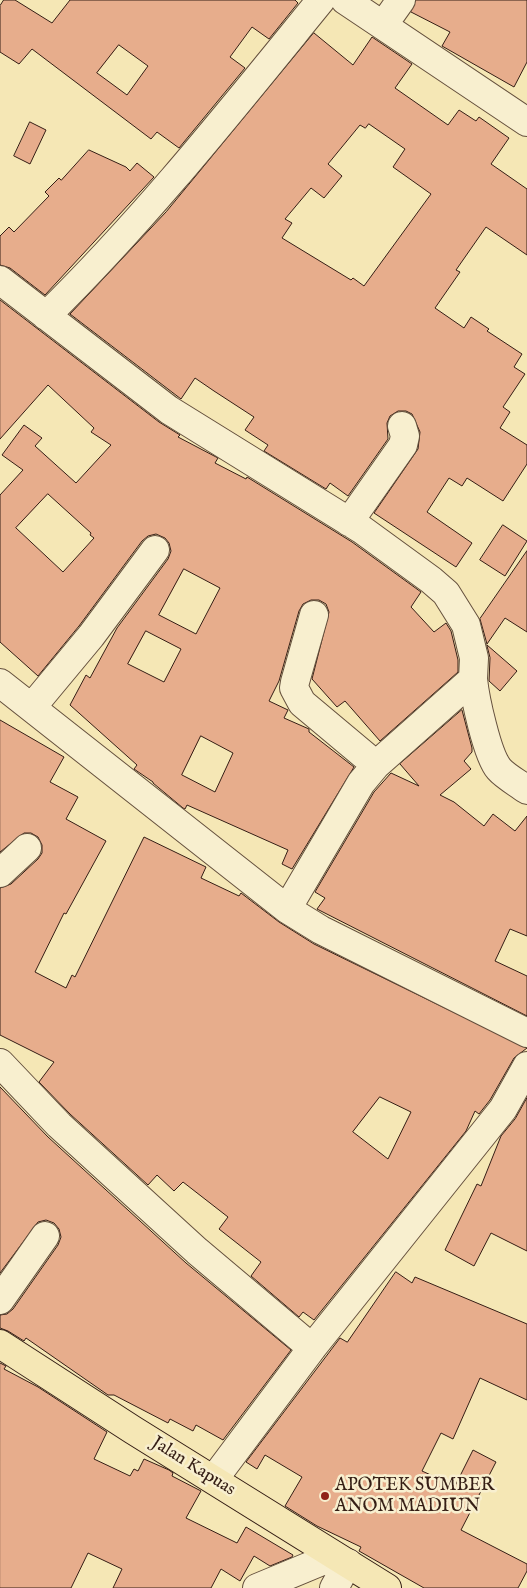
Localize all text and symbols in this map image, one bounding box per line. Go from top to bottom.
street label: Jalan Kapuas [147,1433,239,1501]
place label: APOTEK SUMBER ANOM MADIUN [335,1475,494,1518]
marker: APOTEK SUMBER ANOM MADIUN [319,1490,331,1502]

